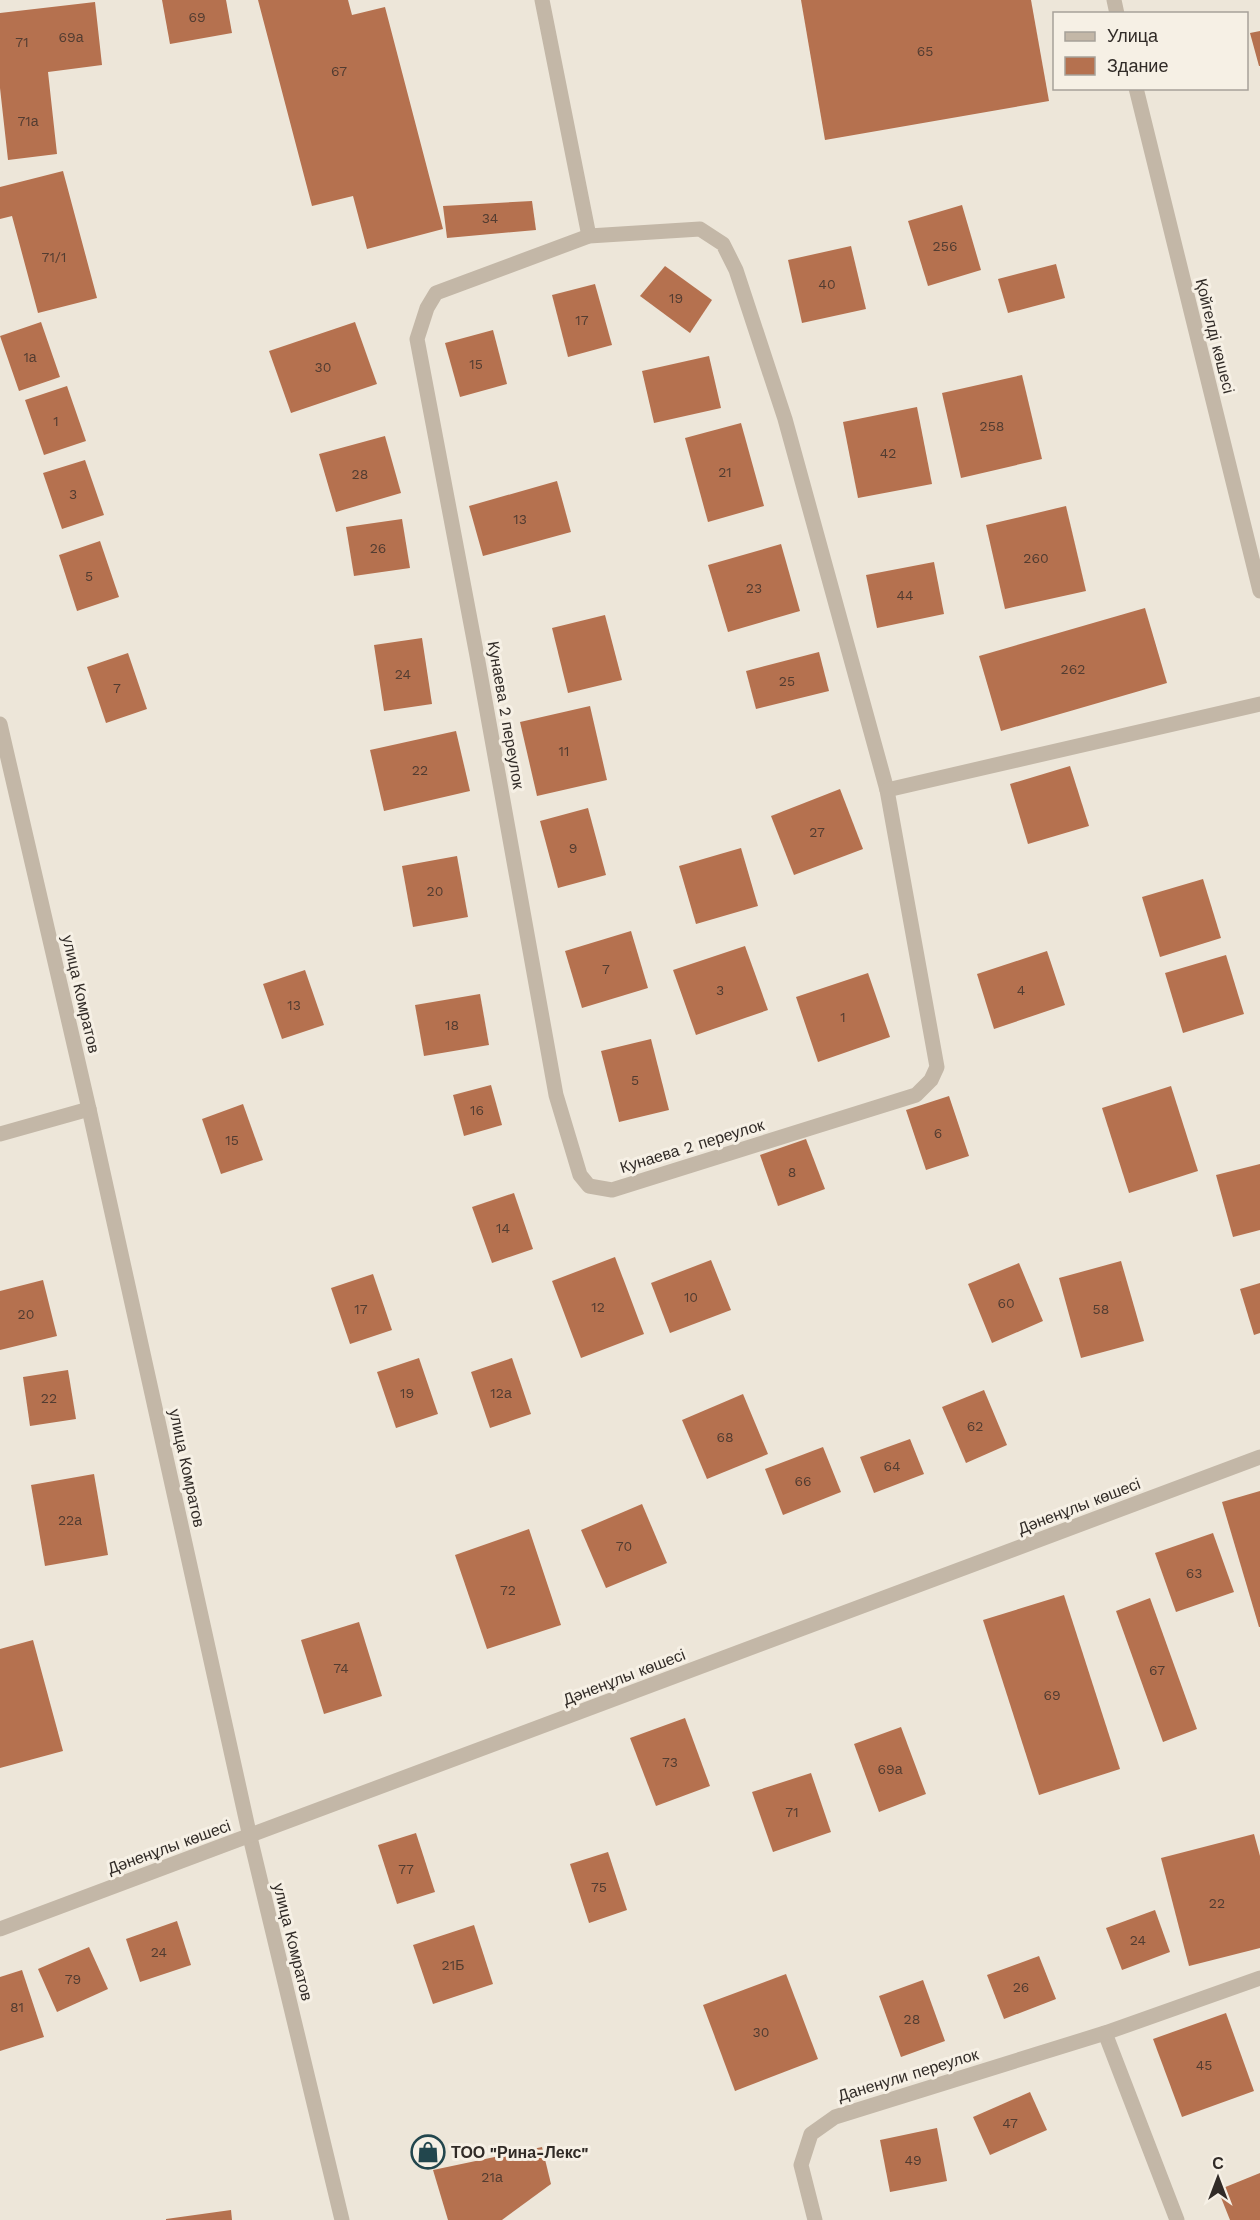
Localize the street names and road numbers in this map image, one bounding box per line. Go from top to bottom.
street label: Қойгелді көшесі [1192,277,1238,395]
street label: Кунаева 2 переулок [484,640,529,791]
street label: улица Комратов [58,933,104,1055]
street label: Кунаева 2 переулок [618,1115,767,1177]
street label: улица Комратов [165,1407,209,1529]
street label: Дәненұлы көшесі [1015,1474,1143,1538]
street label: Дәненұлы көшесі [560,1645,688,1709]
street label: Дәненұлы көшесі [105,1816,233,1878]
street label: улица Комратов [269,1881,317,2003]
street label: Даненули переулок [835,2044,982,2105]

